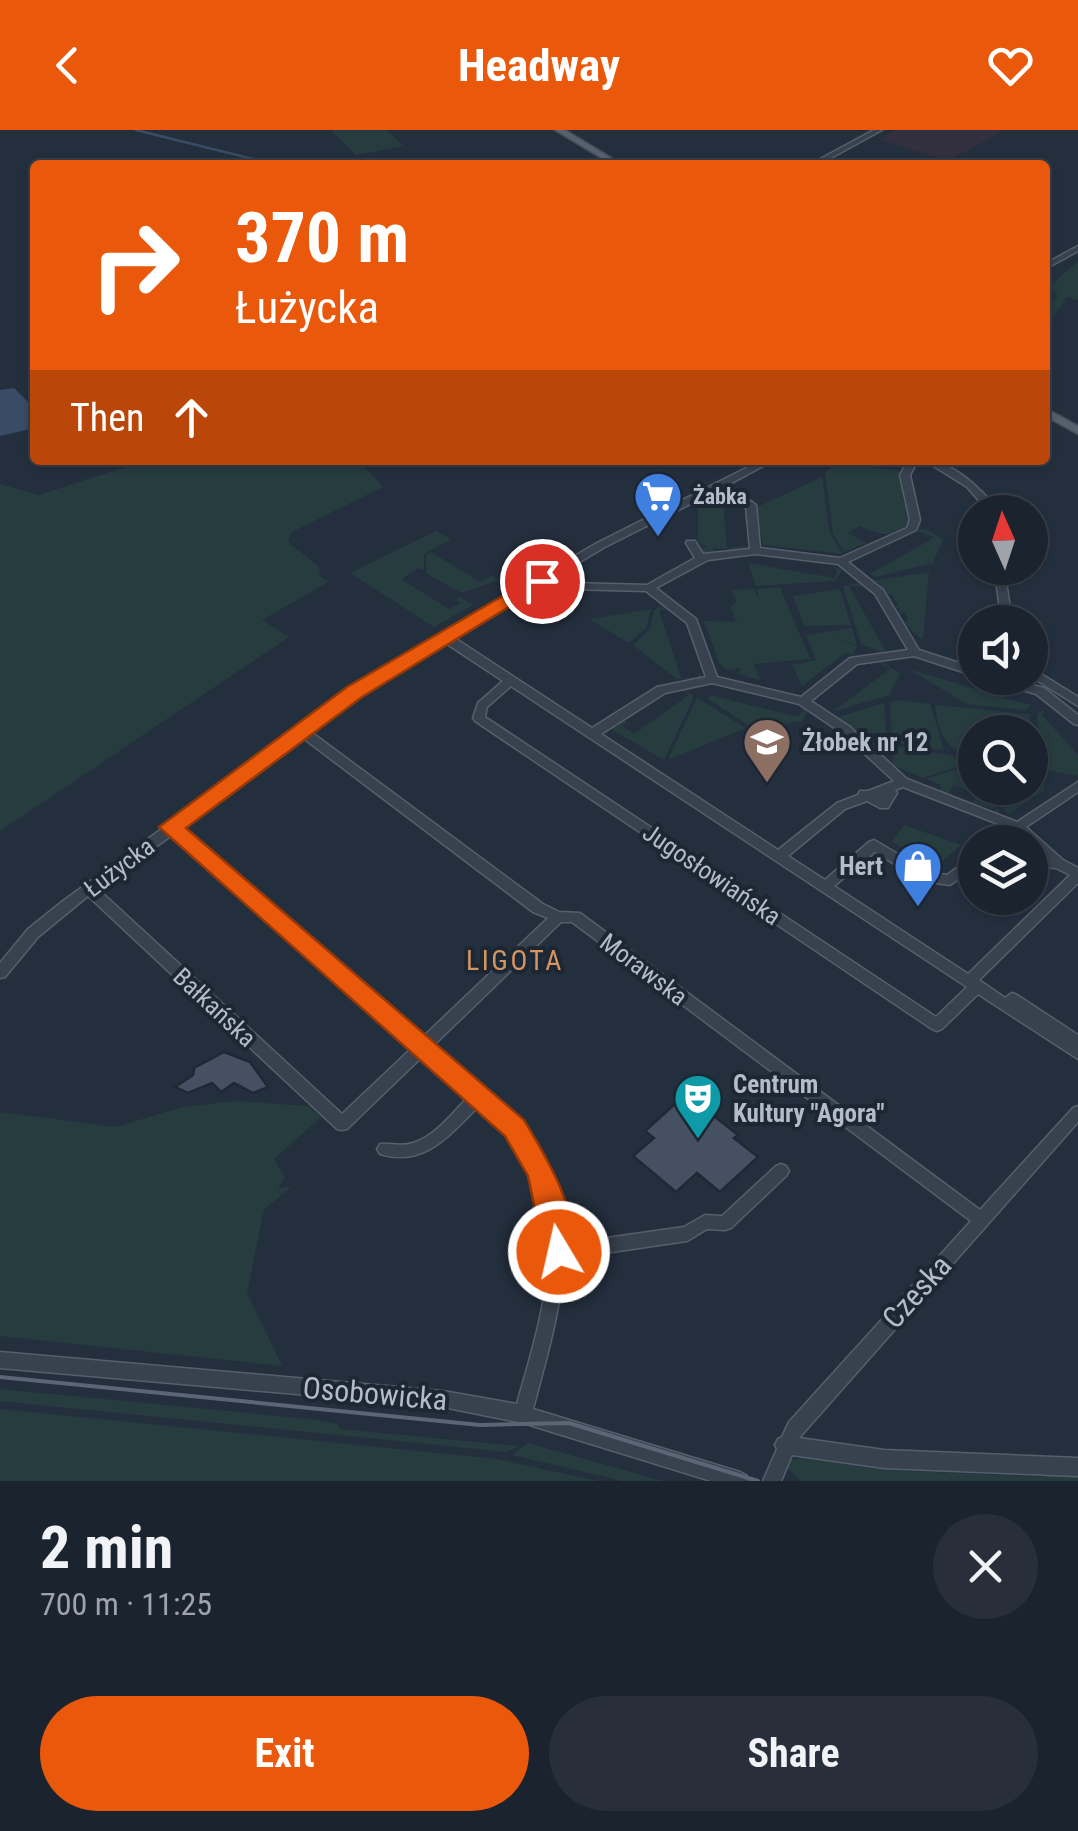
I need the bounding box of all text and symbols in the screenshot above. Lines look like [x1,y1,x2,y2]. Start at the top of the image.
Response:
icon: back [40,38,95,93]
icon: heart [983,38,1038,93]
text: Headway [458,39,620,92]
text: 370 m [235,197,409,279]
icon: right [70,200,200,330]
text: Łużycka [235,281,379,334]
icon: ahead [164,390,219,445]
text: Then [70,396,144,440]
supermarket icon: Żabka [632,470,684,538]
place label: Żabka [693,484,747,509]
north arrow [958,495,1048,585]
map controls [958,495,1048,915]
pin [500,539,585,624]
icon: arrive [515,554,570,609]
button: sound [958,605,1048,695]
button: search [958,715,1048,805]
school or university icon: Żłobek nr 12 [741,716,793,784]
place label: Żłobek nr 12 [802,727,929,757]
street label: Jugosłowiańska [637,818,786,931]
button: layers [958,825,1048,915]
street label: Łużycka [79,832,160,903]
shop icon: Hert [892,840,944,908]
place label: Hert [839,852,883,881]
street label: Morawska [594,927,693,1012]
district label: LIGOTA [466,944,564,977]
street label: Bałkańska [168,962,262,1053]
place label: Centrum Kultury "Agora" [733,1070,884,1128]
theatre icon: Centrum Kultury "Agora" [672,1072,724,1140]
position arrow [507,1200,611,1304]
street label: Czeska [875,1248,958,1335]
street label: Osobowicka [301,1370,449,1417]
text: 2 min [40,1512,173,1583]
button: close [933,1514,1038,1619]
text: 700 m · 11:25 [40,1585,212,1623]
button: Exit [40,1696,529,1811]
button: Share [549,1696,1038,1811]

